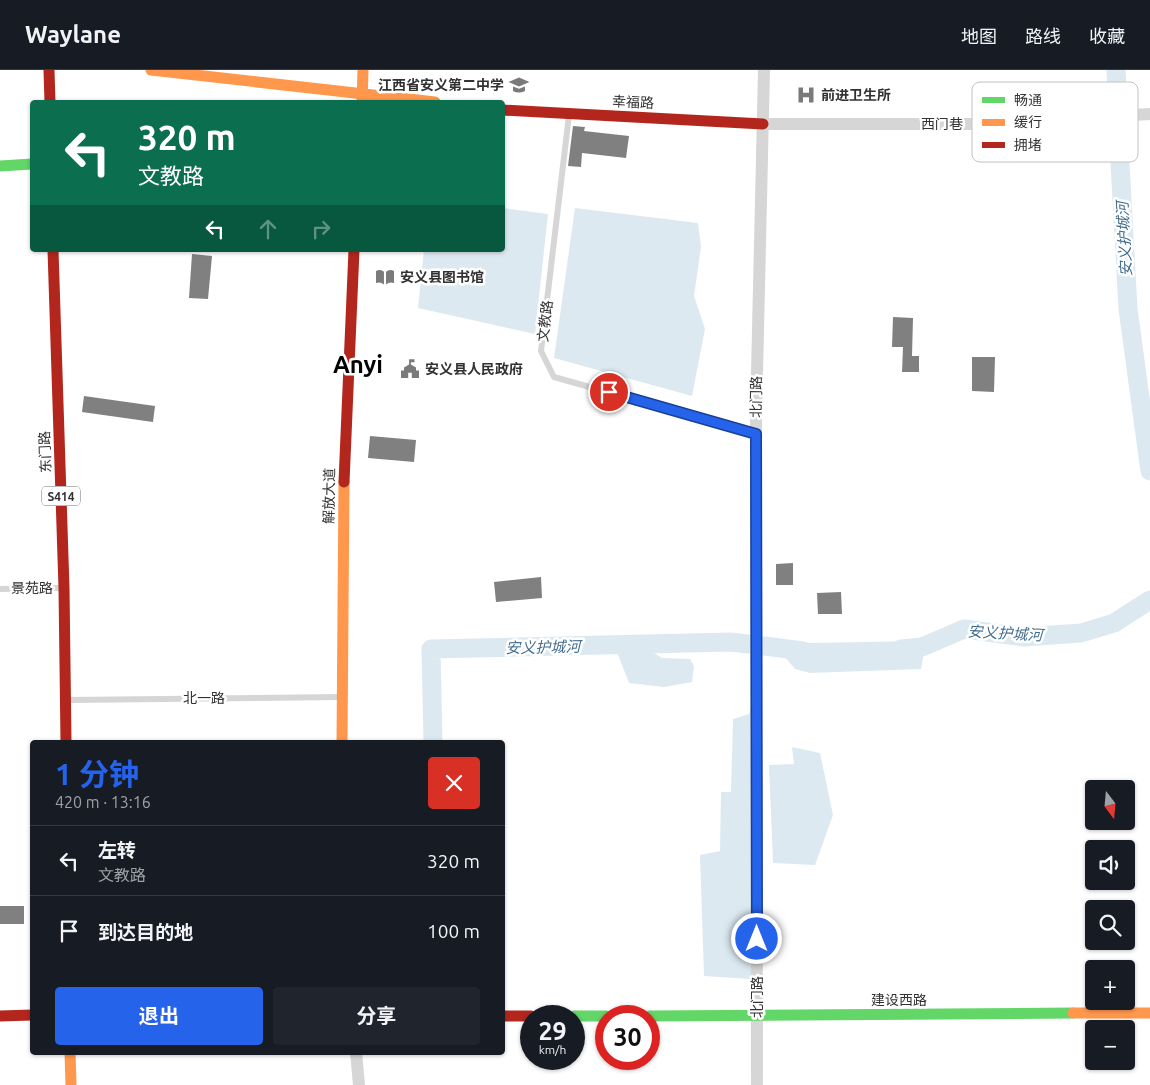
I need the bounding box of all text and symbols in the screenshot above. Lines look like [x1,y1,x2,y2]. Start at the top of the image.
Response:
text: Waylane [25,21,121,48]
text: 地图 [961,26,997,46]
text: 路线 [1025,26,1061,46]
text: 收藏 [1089,26,1125,46]
school or university icon: 江西省安义第二中学 [508,74,530,96]
place label: 江西省安义第二中学 [378,77,504,93]
legend [972,82,1138,162]
hospital icon: 前进卫生所 [795,84,817,106]
place label: 前进卫生所 [821,87,891,103]
text: 畅通 [1014,92,1042,108]
street label: 幸福路 [612,93,654,111]
text: 缓行 [1014,114,1042,130]
street label: 西门巷 [921,116,963,132]
text: 320 m [138,117,236,157]
icon: left [55,120,120,185]
text: 拥堵 [1014,137,1042,153]
text: 文教路 [138,163,204,188]
water label: 安义护城河 [1113,198,1134,277]
icon: left [201,215,229,243]
icon: ahead [254,215,282,243]
icon: right [307,215,335,243]
library icon: 安义县图书馆 [374,266,396,288]
place label: 安义县图书馆 [400,269,484,285]
street label: 文教路 [535,299,555,343]
district label: Anyi [333,351,383,378]
public building icon: 安义县人民政府 [399,358,421,380]
place label: 安义县人民政府 [425,361,523,377]
pin [588,371,630,413]
street label: 北门路 [748,376,764,418]
icon: arrive [595,378,623,406]
street label: 东门路 [36,431,54,473]
street label: 解放大道 [321,468,337,524]
road number: S414 [42,486,80,506]
street label: 景苑路 [11,580,53,596]
water label: 安义护城河 [967,623,1046,644]
water label: 安义护城河 [505,638,584,656]
street label: 北一路 [183,690,225,706]
text: 1 分钟 [55,757,139,791]
button: close [428,757,480,809]
north arrow [1085,780,1135,830]
map controls [1085,780,1135,1070]
text: 420 m · 13:16 [55,793,151,811]
text: 左转 [98,839,136,861]
button: sound [1085,840,1135,890]
icon: left [55,847,83,875]
text: 320 m [427,850,480,872]
text: 文教路 [98,866,146,884]
button: search [1085,900,1135,950]
position arrow [730,912,782,964]
icon: arrive [55,917,83,945]
text: 100 m [427,920,480,942]
text: 到达目的地 [98,921,193,943]
button: + [1085,960,1135,1010]
street label: 北门路 [749,976,765,1018]
button: 退出 [55,987,263,1045]
button: 分享 [273,987,480,1045]
street label: 建设西路 [871,992,927,1008]
speed limit sign: 30 [595,1005,660,1070]
text: 29 [538,1017,567,1045]
button: − [1085,1020,1135,1070]
text: km/h [539,1043,566,1056]

